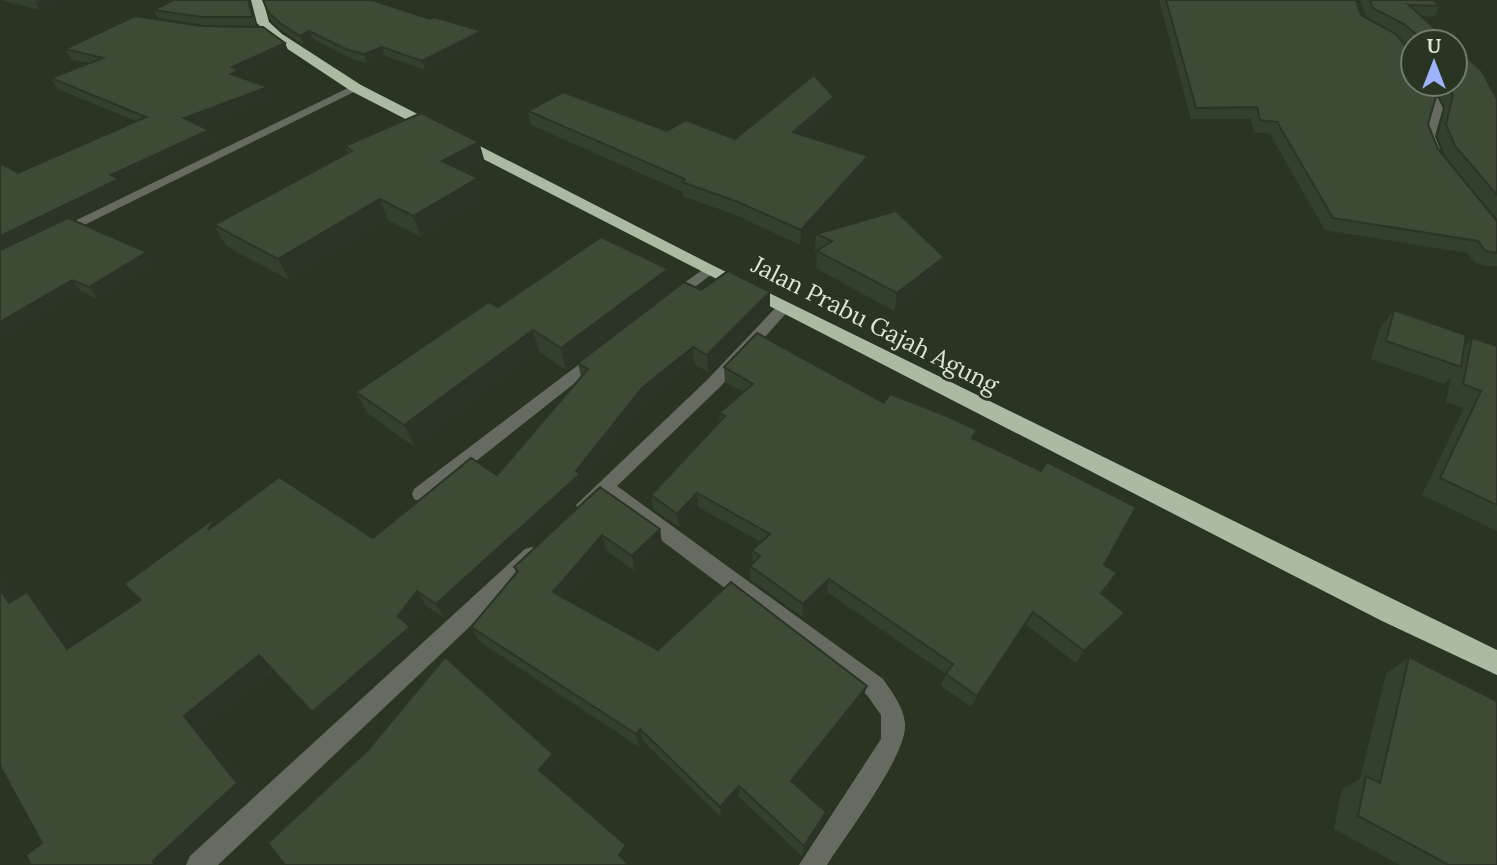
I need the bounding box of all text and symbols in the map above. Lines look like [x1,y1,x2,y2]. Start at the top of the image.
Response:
north arrow [1399,28,1469,98]
text: U [1427,34,1441,58]
street label: Jalan Prabu Gajah Agung [746,248,1005,401]

